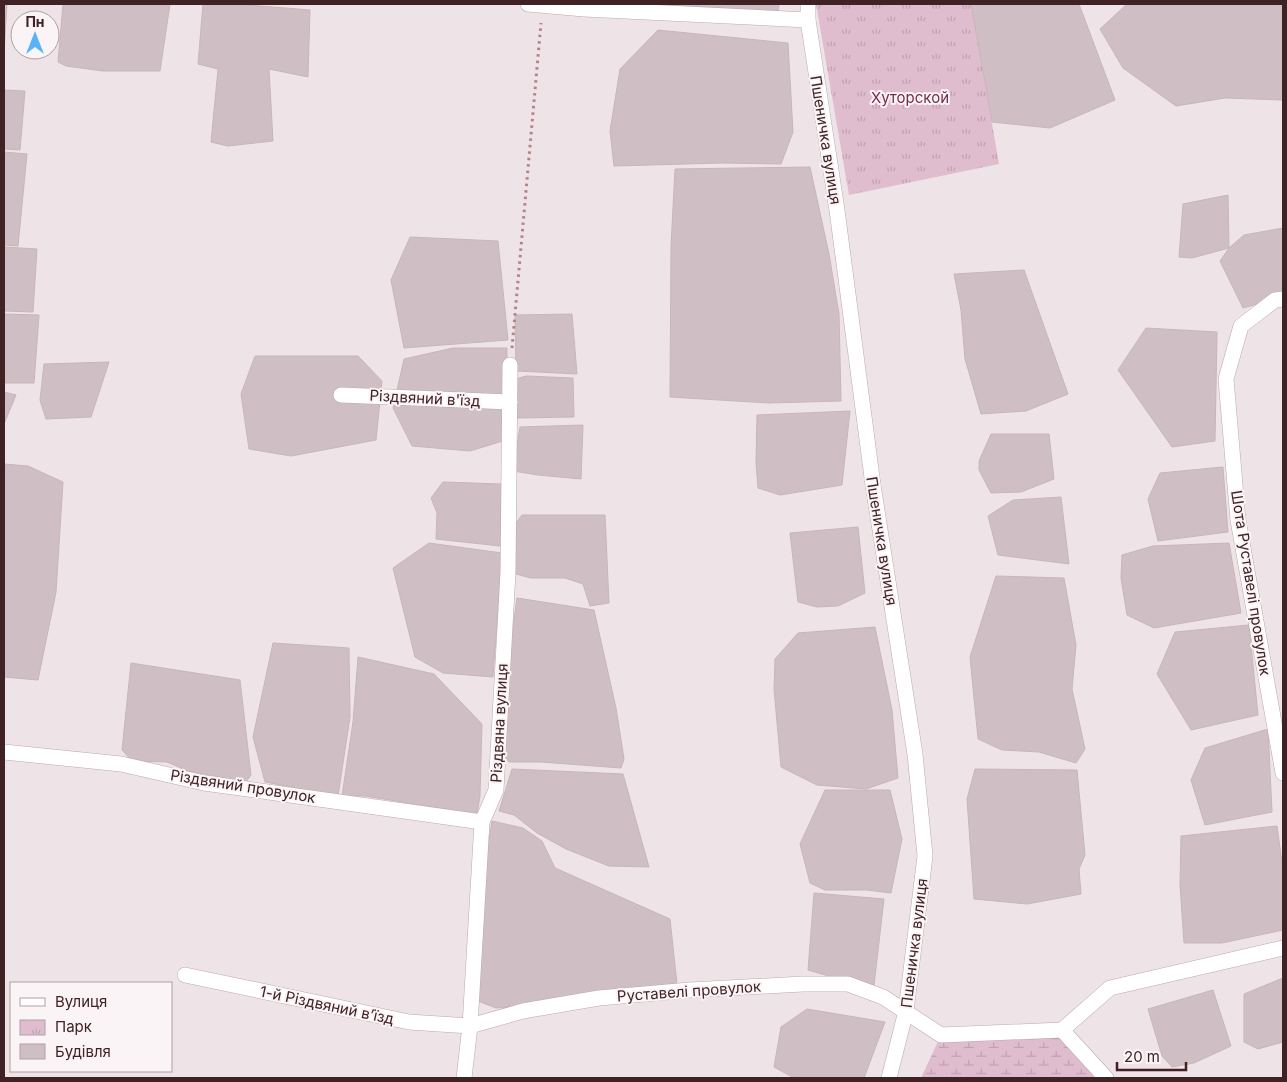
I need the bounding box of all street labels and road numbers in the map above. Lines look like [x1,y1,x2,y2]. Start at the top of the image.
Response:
street label: Пшеничка вулиця [806,74,846,206]
street label: Різдвяний в'їзд [369,386,481,410]
street label: Пшеничка вулиця [862,475,902,607]
street label: Шота Руставелі провулок [1227,489,1275,677]
street label: Різдвяна вулиця [486,663,512,783]
street label: Різдвяний провулок [169,765,317,807]
street label: Пшеничка вулиця [897,877,931,1009]
street label: Руставелі провулок [616,976,762,1006]
street label: 1-й Різдвяний в’їзд [258,982,396,1028]

